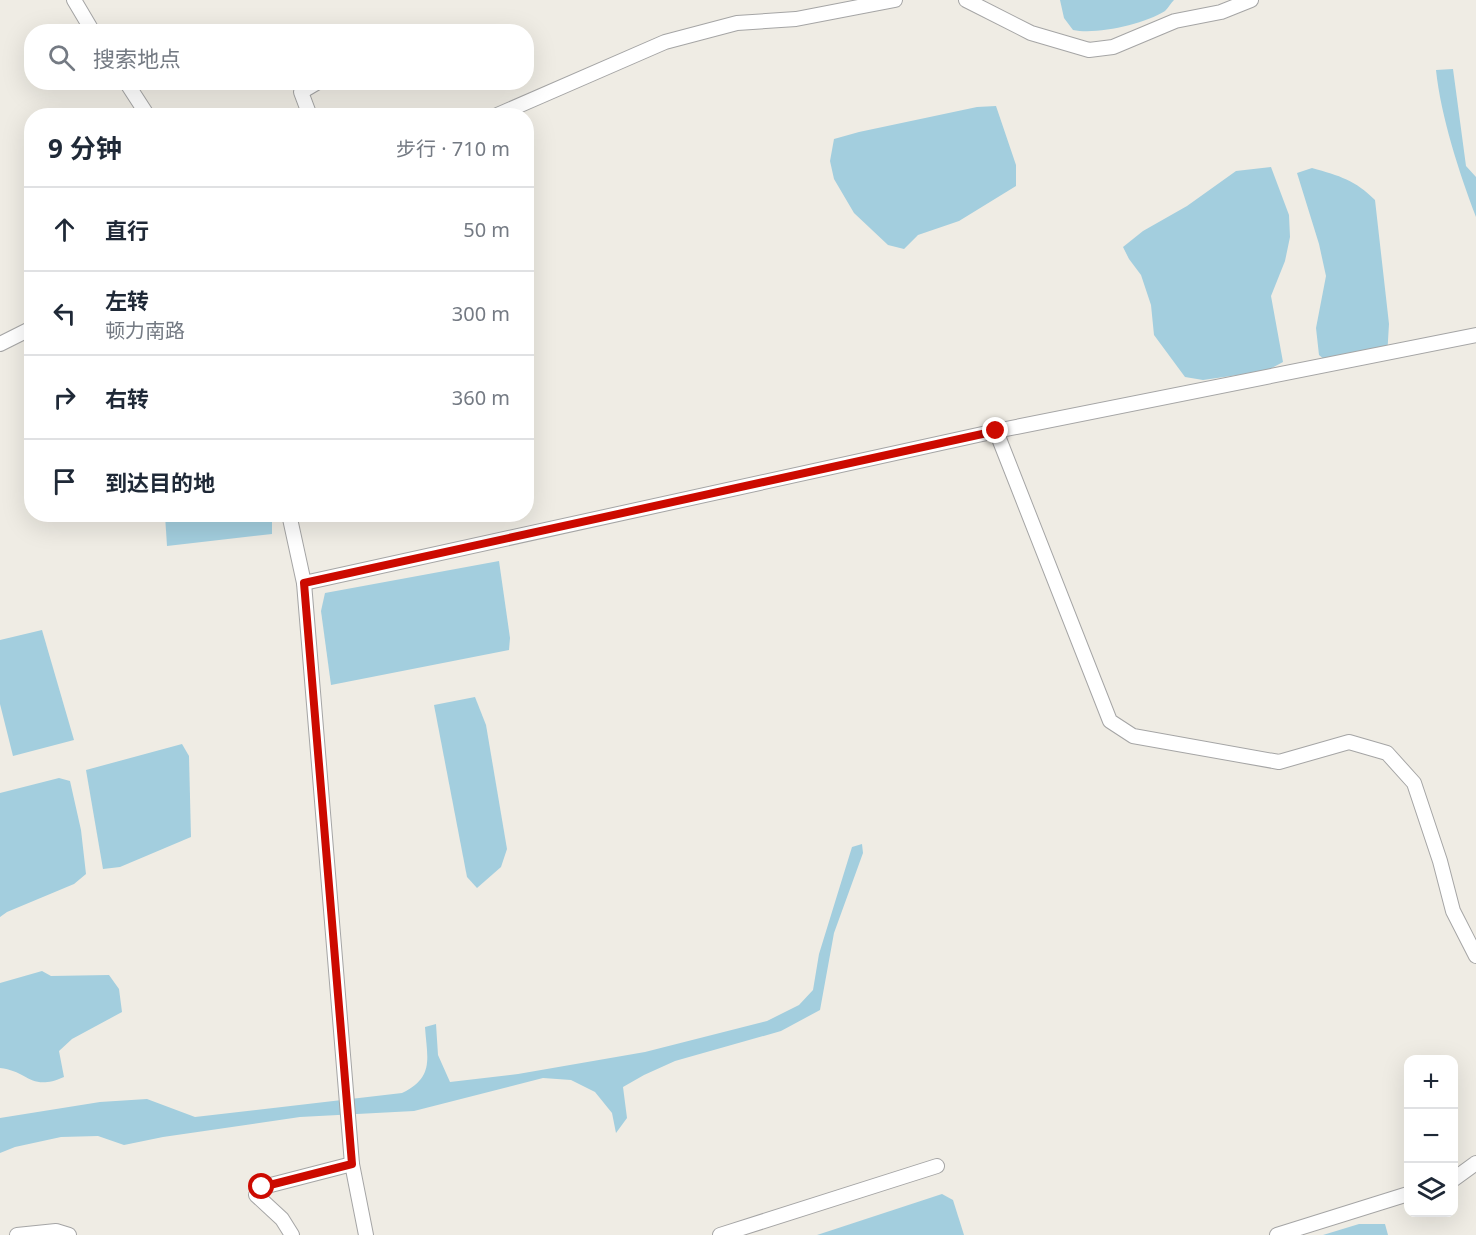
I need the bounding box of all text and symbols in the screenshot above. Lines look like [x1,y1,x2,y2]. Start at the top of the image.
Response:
search box [24,24,534,90]
icon: search [45,41,78,74]
text: 搜索地点 [93,43,181,73]
text: 9 分钟 [48,130,122,166]
text: 步行 · 710 m [396,135,510,162]
icon: ahead [48,213,81,246]
text: 直行 [105,215,149,245]
text: 50 m [463,216,510,243]
text: 左转 [105,285,149,315]
icon: left [48,297,81,330]
text: 300 m [452,300,510,327]
text: 顿力南路 [105,317,185,344]
icon: right [48,381,81,414]
text: 右转 [105,383,149,413]
text: 360 m [452,384,510,411]
route end [982,417,1008,443]
icon: arrive [48,465,81,498]
text: 到达目的地 [105,467,215,497]
map controls [1404,1055,1458,1217]
button: + [1404,1055,1458,1109]
button: − [1404,1109,1458,1163]
button: layers [1404,1163,1458,1217]
route start [248,1173,274,1199]

